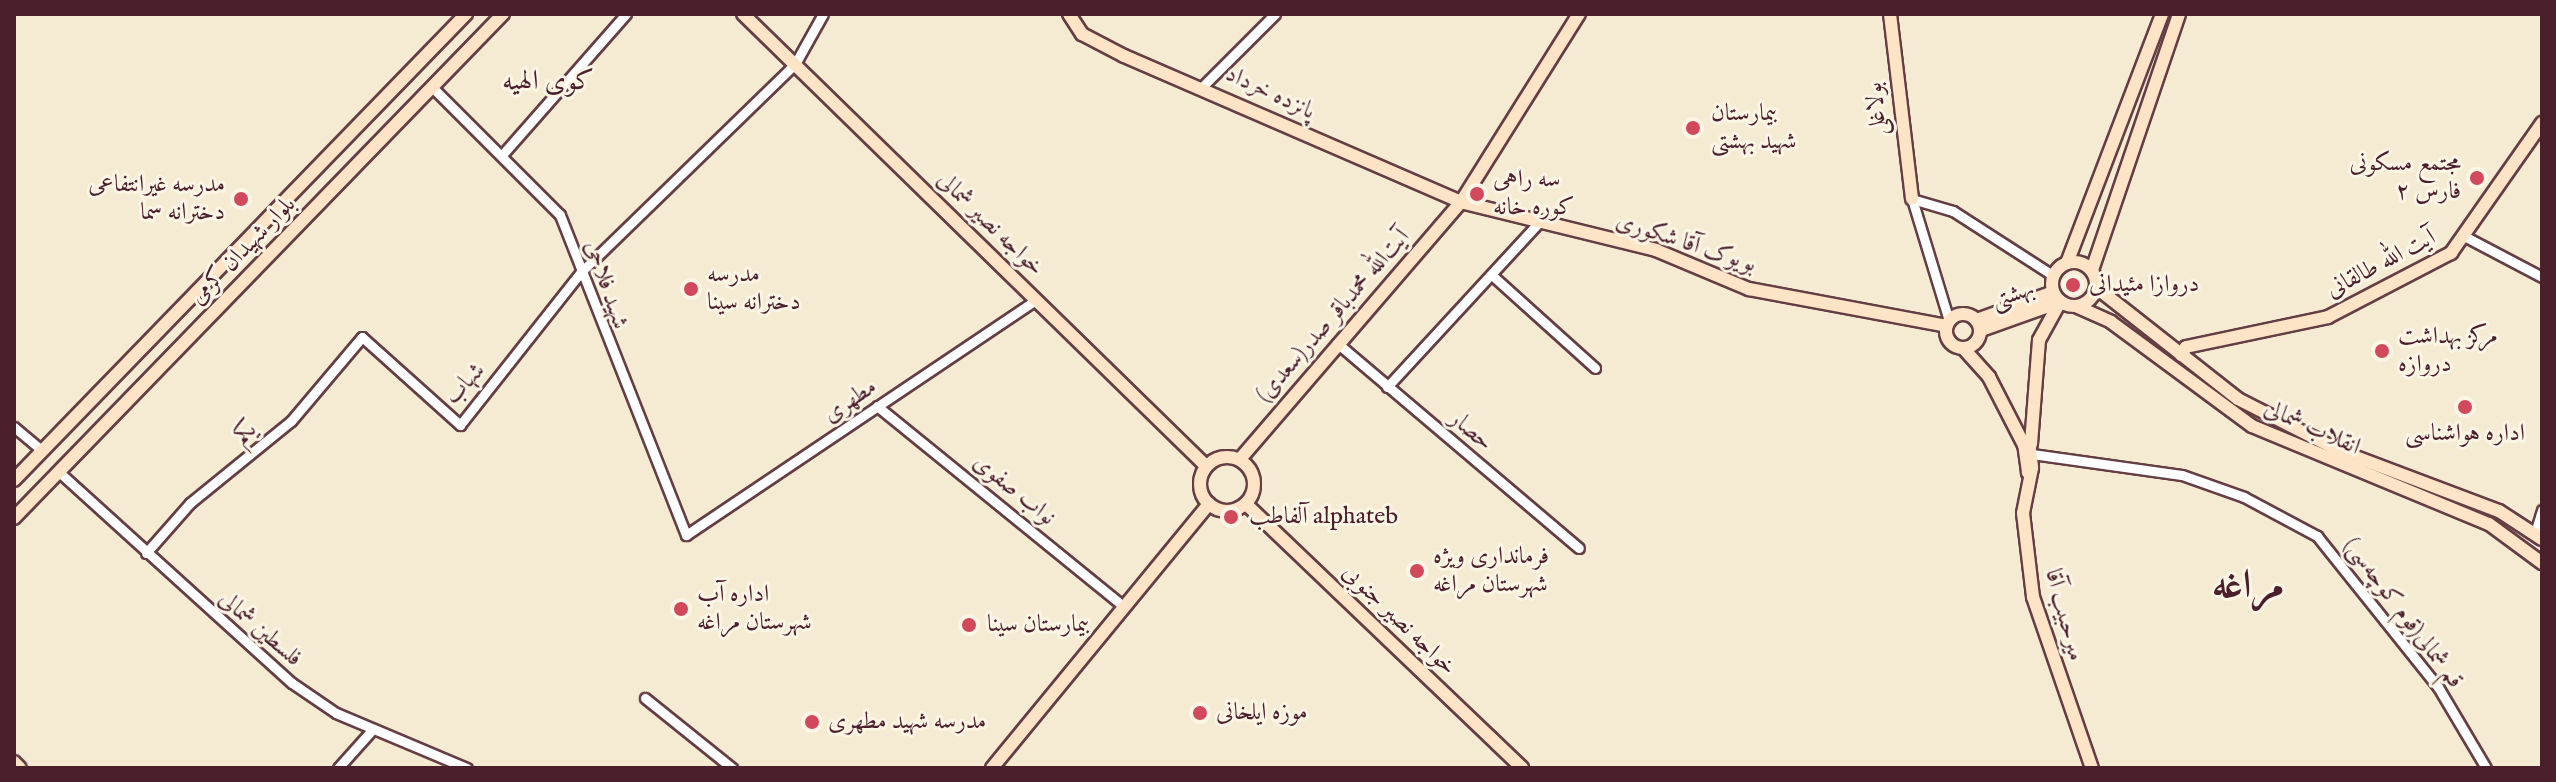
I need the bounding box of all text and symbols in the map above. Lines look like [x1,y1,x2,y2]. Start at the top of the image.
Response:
street label: پانزده خرداد [1220,60,1320,126]
district label: کوی الهیه [502,65,594,99]
street label: بولاغلی [1860,81,1894,137]
place label: بیمارستان شهید بهشتی [1711,100,1797,156]
marker: بیمارستان شهید بهشتی [1682,117,1704,139]
place label: مجتمع مسکونی فارس ۲ [2349,150,2461,206]
street label: خواجه نصیر شمالی [930,166,1050,282]
place label: سه راهی کوره خانه [1493,166,1574,222]
marker: مجتمع مسکونی فارس ۲ [2468,169,2486,187]
place label: مدرسه غیرانتفاعی دخترانه سما [88,171,225,227]
marker: سه راهی کوره خانه [1468,185,1486,203]
marker: مدرسه غیرانتفاعی دخترانه سما [232,190,250,208]
street label: بلوار شهیدان کرمی [184,191,302,311]
street label: بویوک آقا شکوری [1612,207,1760,279]
street label: آیت‌الله محمدباقر صدر(سعدی) [1250,223,1416,409]
street label: آیت الله طالقانی [2321,223,2441,305]
street label: شهید فلاحی [577,237,635,333]
place label: مدرسه دخترانه سینا [707,261,800,317]
place label: دروازا مئیدانی [2089,271,2199,299]
street label: بهشتی [1987,274,2039,316]
marker: دروازا مئیدانی [2064,276,2082,294]
marker: مدرسه دخترانه سینا [682,280,700,298]
place label: مرکز بهداشت دروازه [2398,323,2498,379]
marker: مرکز بهداشت دروازه [2373,342,2391,360]
street label: شهاب [439,357,491,411]
street label: مطهری [818,373,882,429]
street label: انقلاب شمالی [2259,394,2365,462]
marker: اداره هواشناسی [2456,398,2474,416]
street label: حصار [1443,405,1499,457]
street label: یکم [228,415,262,451]
place label: اداره هواشناسی [2405,420,2525,448]
street label: نواب صفوی [967,448,1061,532]
place label: آلفاطب alphateb [1249,503,1398,531]
marker: آلفاطب alphateb [1220,506,1242,528]
street label: قم شمالی(قوم کوچه‌سی) [2337,532,2469,694]
place label: فرمانداری ویژه شهرستان مراغه [1433,543,1549,599]
street label: خواجه نصیر جنوبی [1336,558,1462,682]
marker: فرمانداری ویژه شهرستان مراغه [1408,562,1426,580]
district label: مراغه [2212,563,2284,611]
street label: میرحبیب آقا [2038,566,2090,664]
place label: اداره آب شهرستان مراغه [697,581,812,637]
street label: فلسطین شمالی [212,585,308,673]
marker: اداره آب شهرستان مراغه [672,600,690,618]
place label: بیمارستان سینا [987,611,1089,639]
marker: بیمارستان سینا [958,614,980,636]
place label: موزه ایلخانی [1216,699,1308,727]
marker: موزه ایلخانی [1191,704,1209,722]
place label: مدرسه شهید مطهری [828,708,986,736]
marker: مدرسه شهید مطهری [803,713,821,731]

